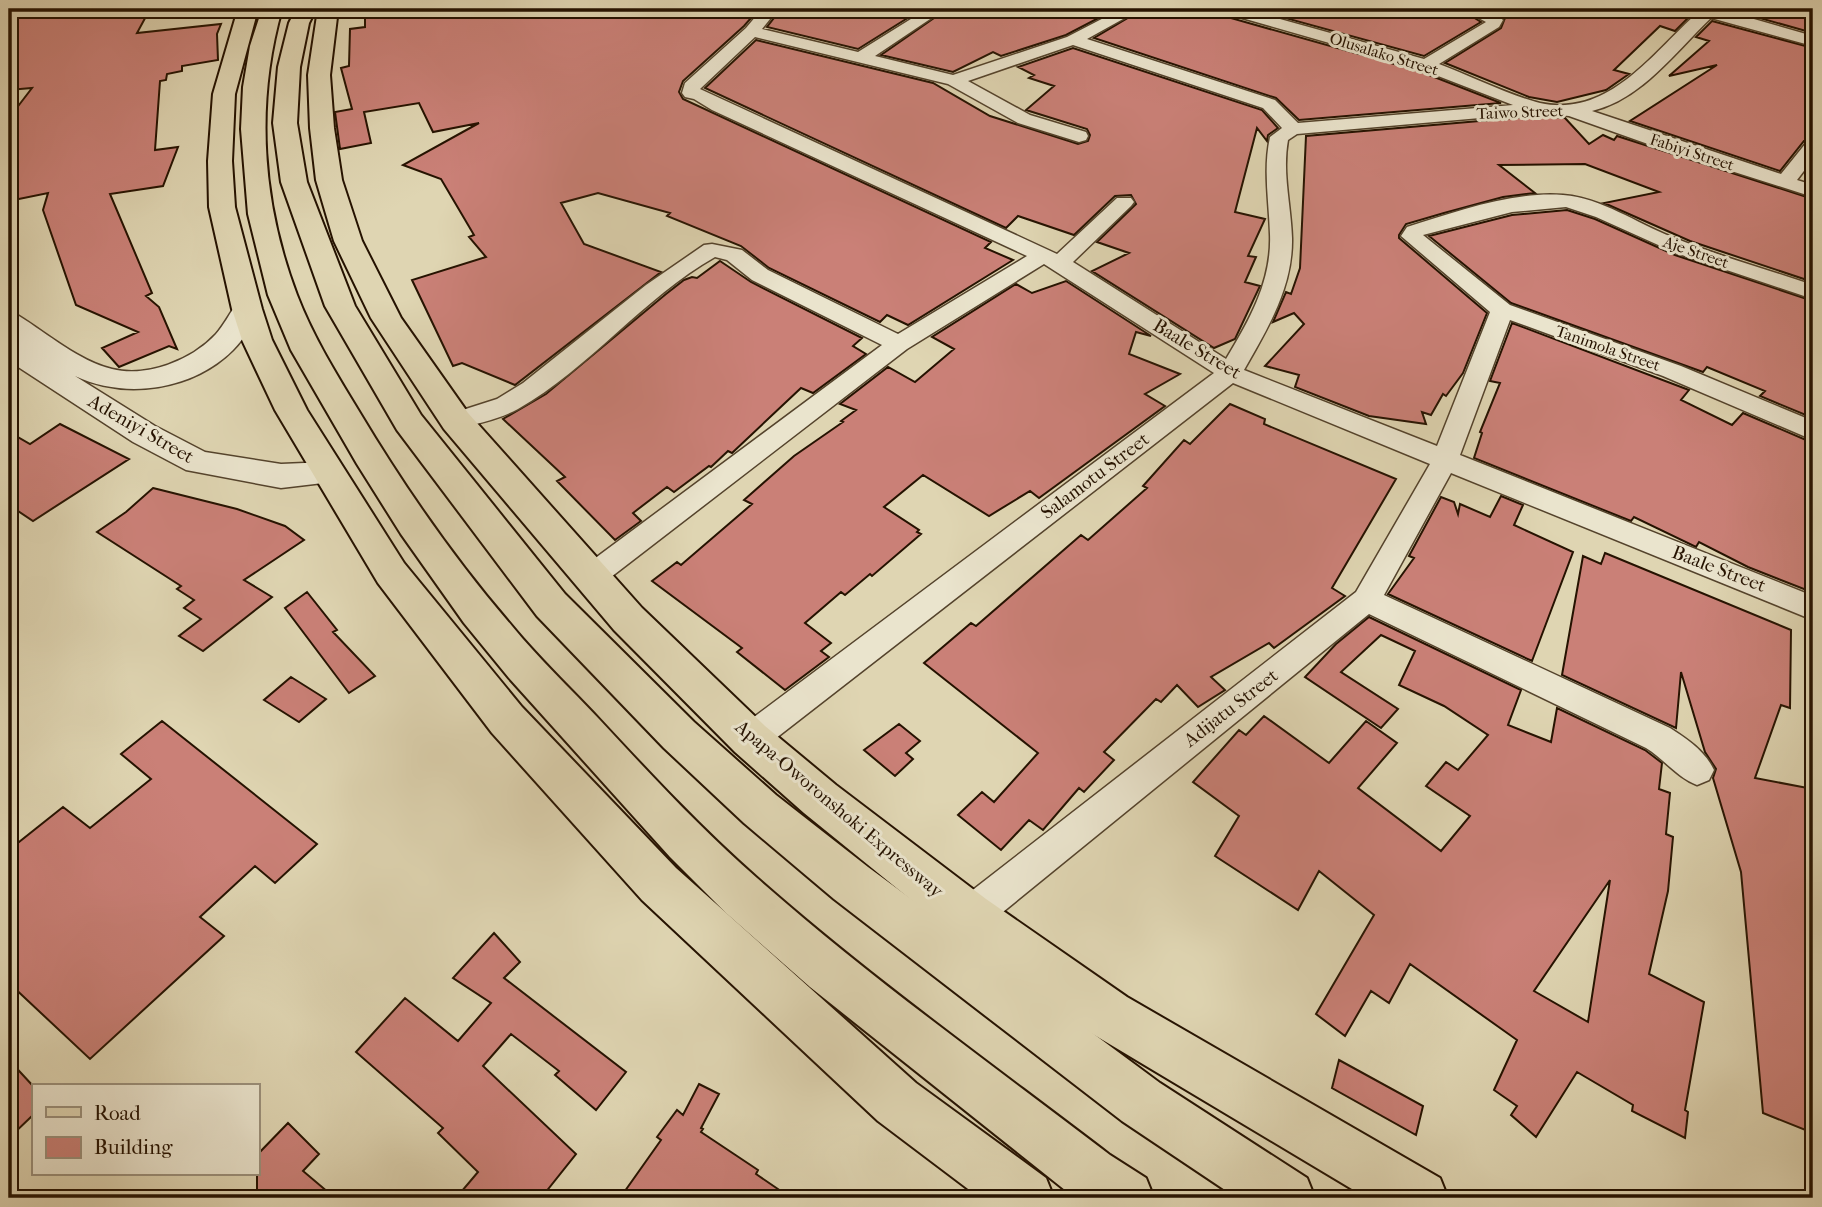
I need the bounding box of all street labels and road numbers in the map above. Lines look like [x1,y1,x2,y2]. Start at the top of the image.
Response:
street label: Olusalako Street [1327,28,1441,80]
street label: Taiwo Street [1476,101,1564,123]
street label: Fabiyi Street [1647,129,1737,175]
street label: Aje Street [1660,232,1732,272]
street label: Baale Street [1149,314,1245,384]
street label: Tanimola Street [1553,321,1663,375]
street label: Adeniyi Street [83,389,198,468]
street label: Salamotu Street [1037,428,1154,524]
street label: Baale Street [1669,541,1769,597]
street label: Adijatu Street [1179,664,1283,752]
street label: Apapa-Oworonshoki Expressway [730,715,948,903]

